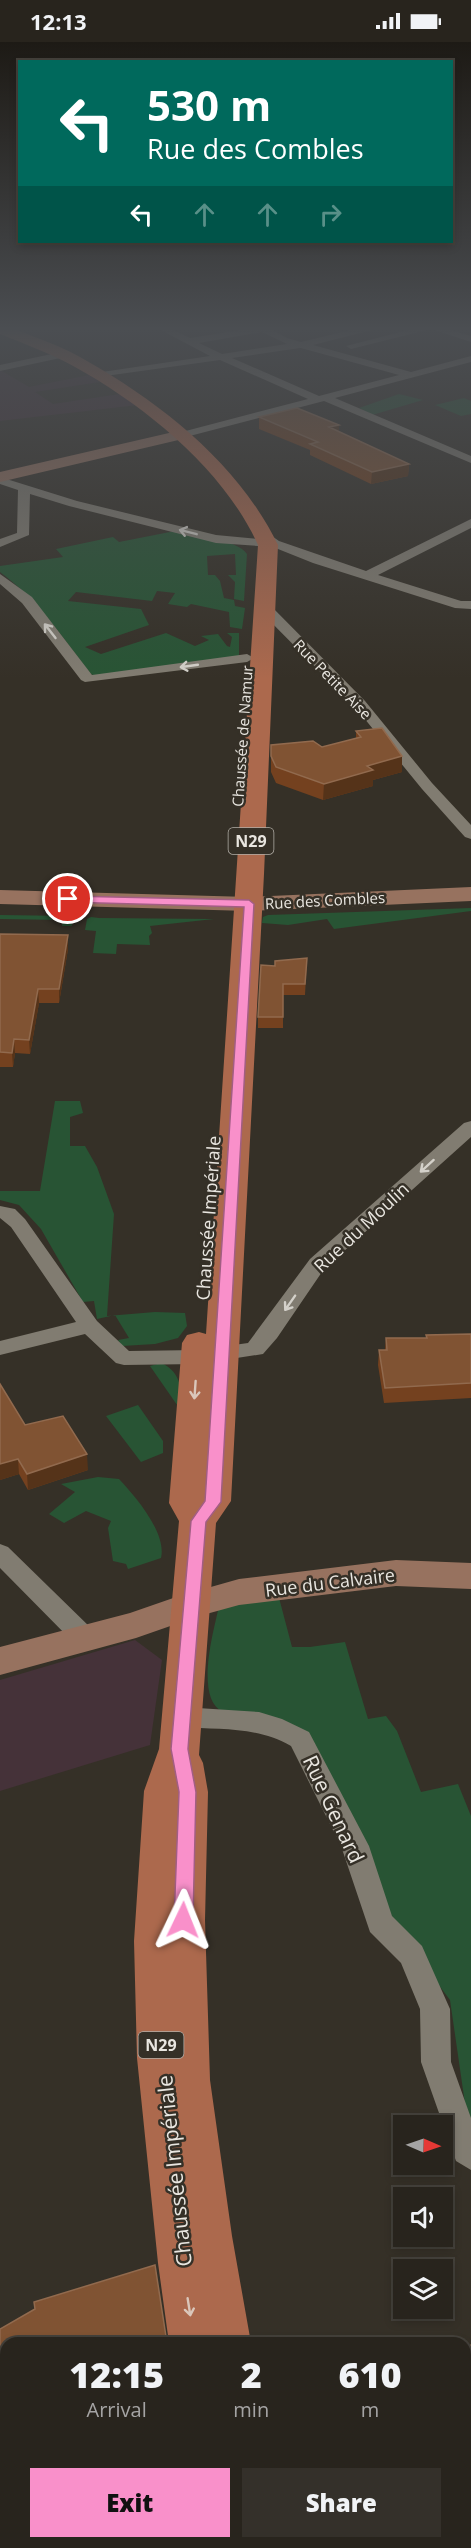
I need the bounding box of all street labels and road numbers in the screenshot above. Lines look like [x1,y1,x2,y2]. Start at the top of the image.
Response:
street label: Rue Petite Aise [290,635,376,723]
street label: Chaussée de Namur [227,665,257,807]
road number: N29 [228,828,274,854]
street label: Rue des Combles [264,887,386,913]
street label: Chaussée Impériale [190,1135,226,1301]
street label: Rue du Moulin [308,1177,414,1277]
street label: Rue du Calvaire [264,1562,396,1602]
street label: Rue Genard [297,1750,371,1868]
road number: N29 [138,2032,184,2058]
street label: Chaussée Impériale [150,2074,198,2268]

